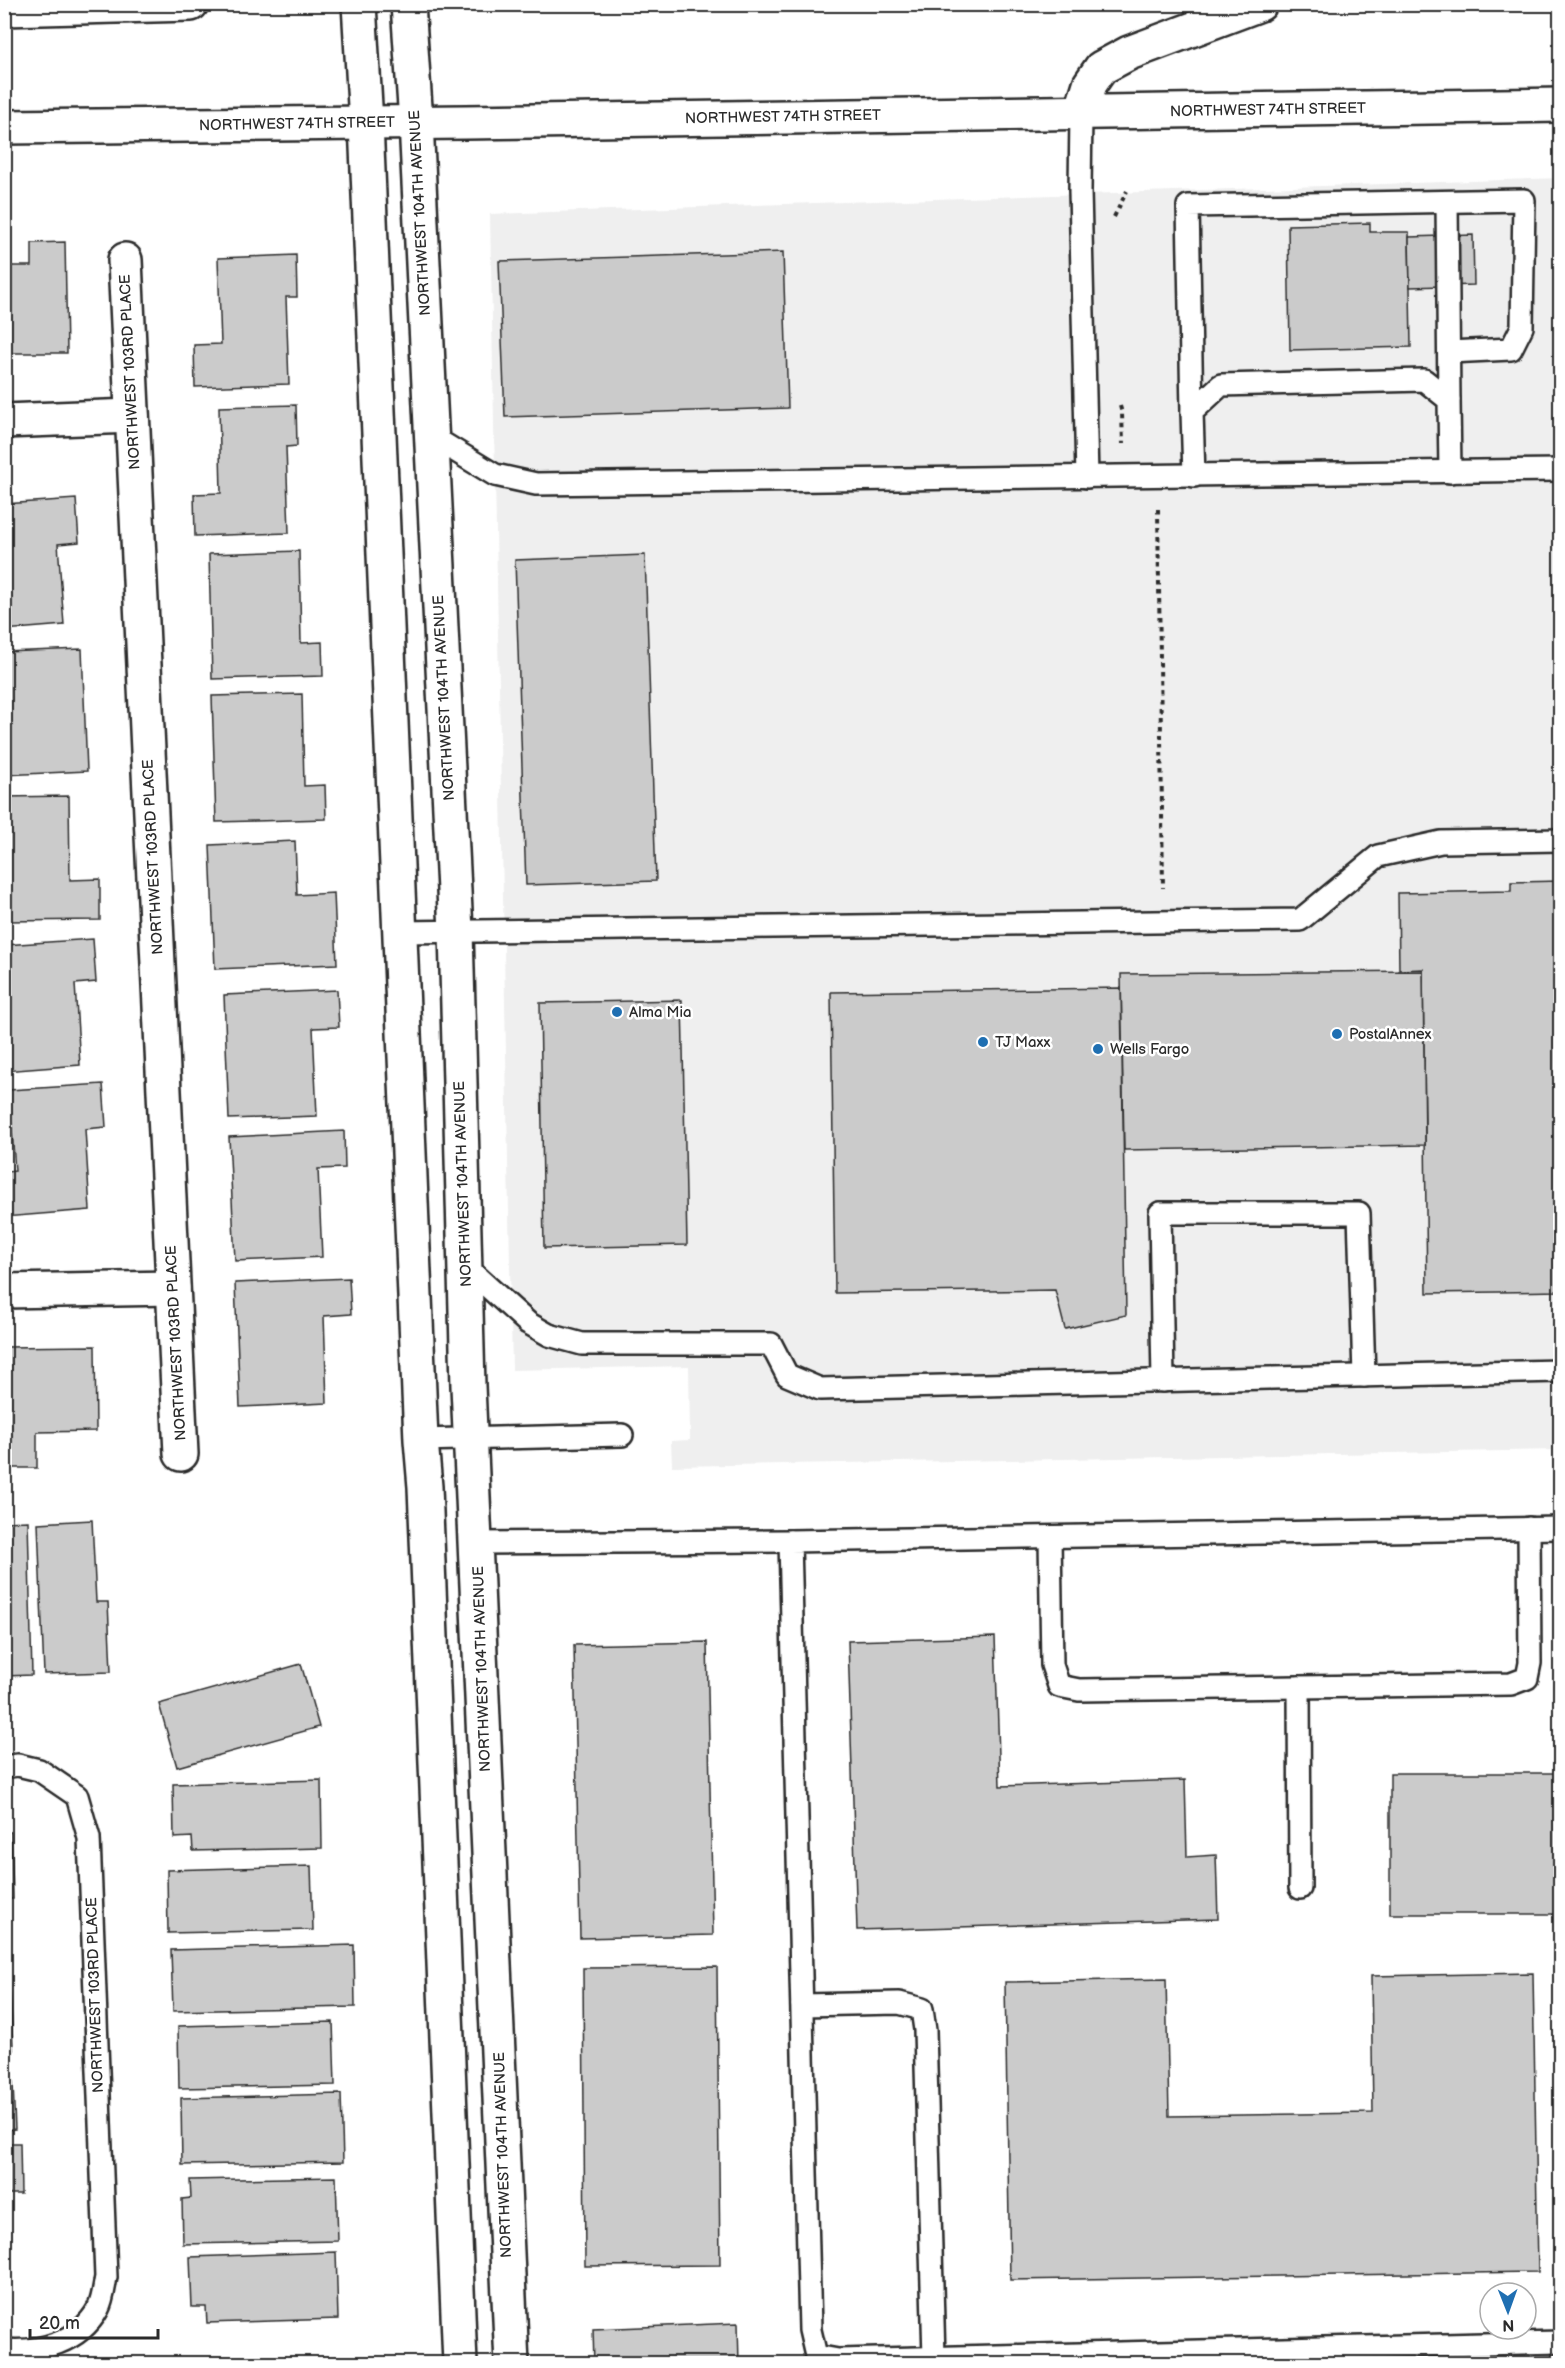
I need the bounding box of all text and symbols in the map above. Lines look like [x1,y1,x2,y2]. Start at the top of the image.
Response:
street label: NORTHWEST 74TH STREET [1170,99,1366,121]
street label: NORTHWEST 74TH STREET [685,106,881,128]
street label: NORTHWEST 104TH AVENUE [405,110,435,316]
street label: NORTHWEST 74TH STREET [199,113,395,135]
street label: NORTHWEST 103RD PLACE [115,274,145,470]
street label: NORTHWEST 104TH AVENUE [429,595,459,801]
street label: NORTHWEST 103RD PLACE [138,759,168,955]
place label: Alma Mia [629,1003,691,1022]
marker: Alma Mia [610,1005,624,1019]
place label: PostalAnnex [1349,1025,1432,1044]
marker: PostalAnnex [1330,1027,1344,1041]
place label: TJ Maxx [995,1033,1051,1052]
marker: TJ Maxx [976,1035,990,1049]
place label: Wells Fargo [1110,1040,1189,1059]
marker: Wells Fargo [1091,1042,1105,1056]
street label: NORTHWEST 104TH AVENUE [450,1081,476,1287]
street label: NORTHWEST 103RD PLACE [161,1245,191,1441]
street label: NORTHWEST 104TH AVENUE [469,1566,495,1772]
street label: NORTHWEST 103RD PLACE [82,1897,108,2093]
street label: NORTHWEST 104TH AVENUE [490,2052,516,2258]
north arrow [1478,2281,1538,2341]
scale bar [30,2302,158,2340]
text: 20 m [39,2313,80,2334]
text: N [1502,2315,1514,2334]

